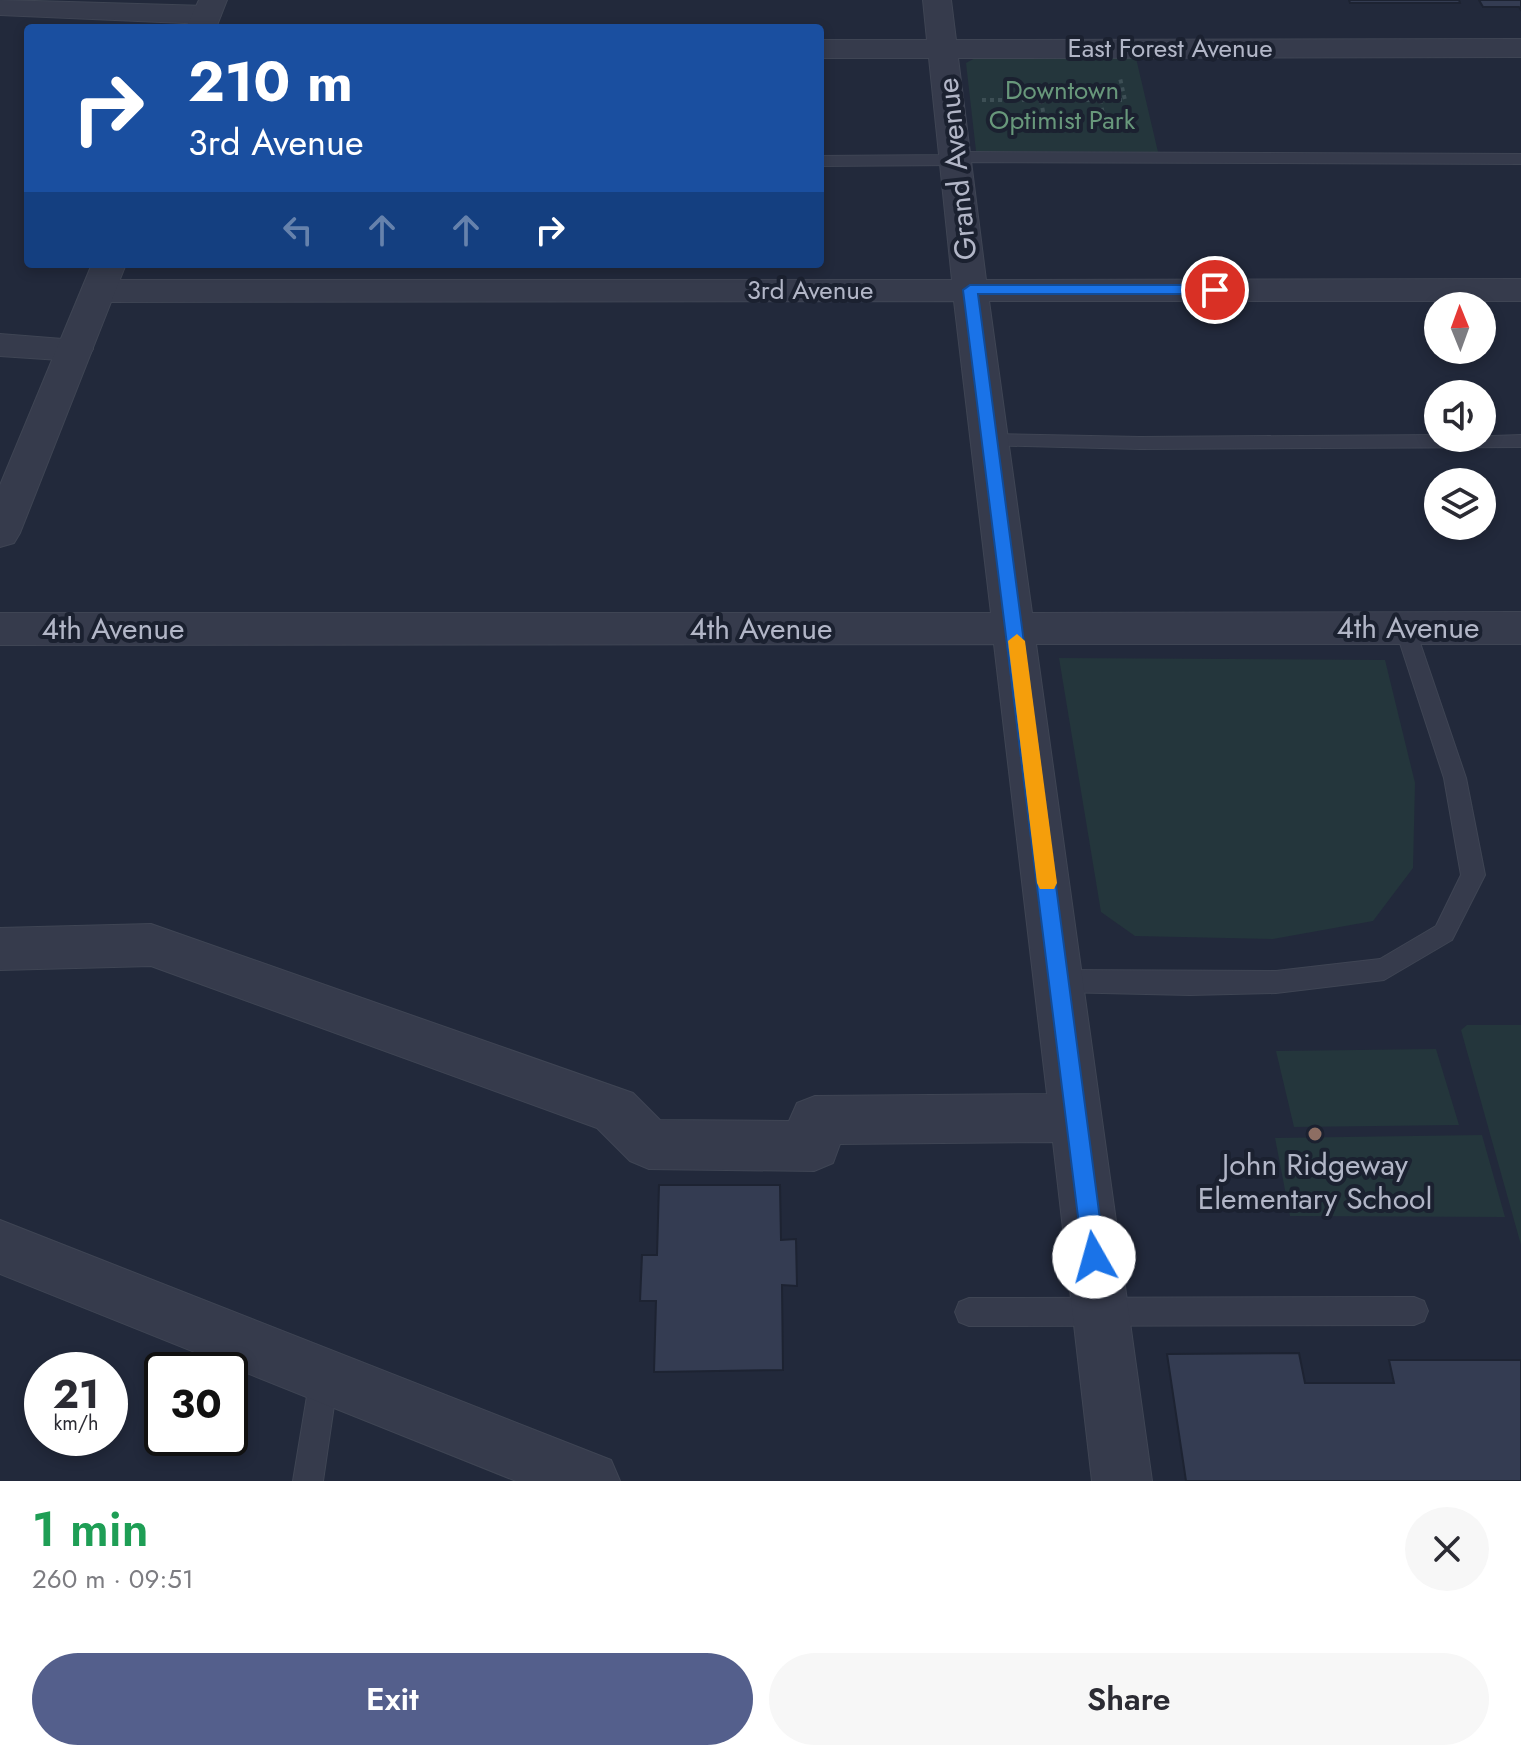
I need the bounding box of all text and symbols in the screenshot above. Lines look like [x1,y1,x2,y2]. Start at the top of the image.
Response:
street label: East Forest Avenue [1067,29,1273,67]
text: 210 m [188,41,353,122]
icon: right [56,56,160,160]
park label: Downtown Optimist Park [989,71,1136,139]
street label: Grand Avenue [926,76,987,262]
text: 3rd Avenue [188,116,363,168]
icon: left [276,208,320,252]
icon: ahead [360,208,404,252]
icon: ahead [444,208,488,252]
icon: right [528,208,572,252]
pin [1181,256,1249,324]
icon: arrive [1193,268,1237,312]
street label: 3rd Avenue [747,271,873,309]
north arrow [1424,292,1496,364]
map controls [1424,292,1496,540]
button: sound [1424,380,1496,452]
button: layers [1424,468,1496,540]
street label: 4th Avenue [1337,606,1479,649]
street label: 4th Avenue [42,607,184,650]
street label: 4th Avenue [690,607,832,650]
marker: John Ridgeway Elementary School [1306,1125,1324,1143]
place label: John Ridgeway Elementary School [1198,1143,1432,1220]
position arrow [1052,1215,1136,1299]
speed limit sign: 30 [144,1352,248,1456]
text: 21 [53,1365,99,1423]
text: km/h [53,1409,99,1438]
text: 1 min [32,1495,149,1564]
button: close [1405,1507,1489,1591]
text: 260 m · 09:51 [32,1560,194,1598]
button: Exit [32,1653,753,1745]
button: Share [769,1653,1489,1745]

